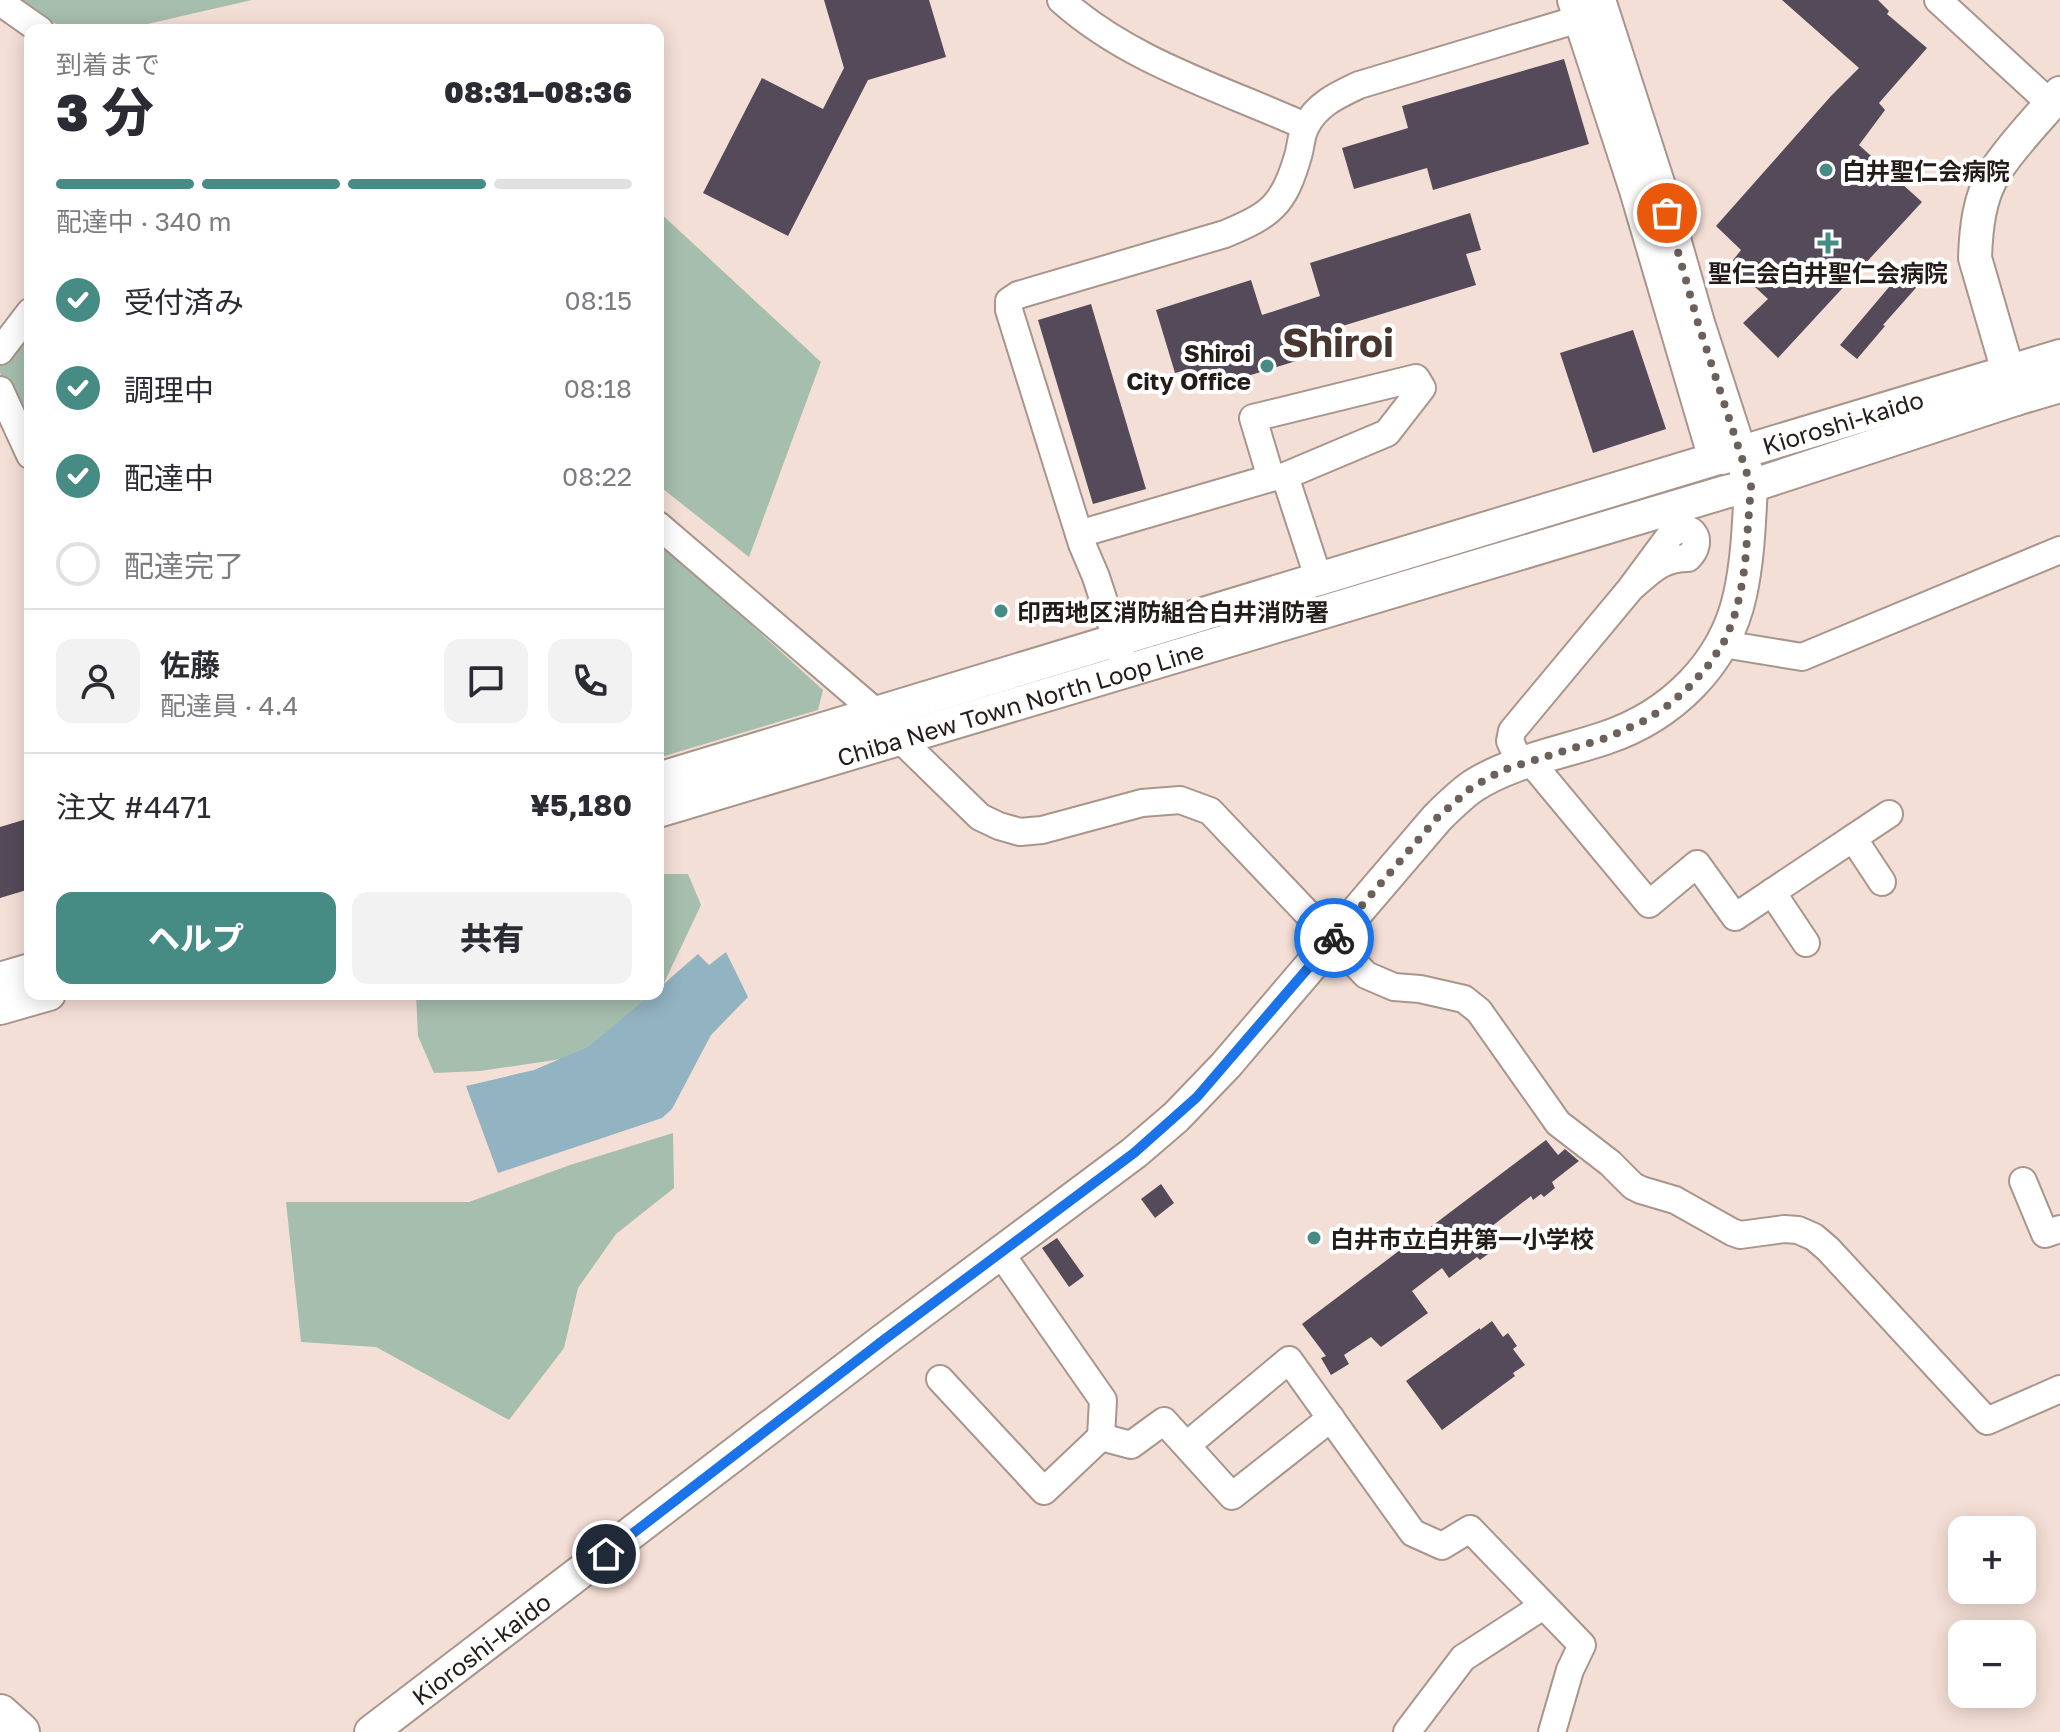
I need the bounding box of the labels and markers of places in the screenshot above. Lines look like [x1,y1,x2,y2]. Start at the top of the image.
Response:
place label: 白井聖仁会病院 [1842,156,2010,185]
marker: 白井聖仁会病院 [1817,161,1835,179]
pin [1633,179,1701,247]
marker: 聖仁会白井聖仁会病院 [1817,232,1839,254]
place label: 聖仁会白井聖仁会病院 [1708,258,1948,287]
place label: Shiroi City Office [1126,338,1251,395]
marker: Shiroi City Office [1258,357,1276,375]
place label: 印西地区消防組合白井消防署 [1017,597,1329,626]
marker: 印西地区消防組合白井消防署 [992,602,1010,620]
place label: 白井市立白井第一小学校 [1330,1224,1594,1253]
marker: 白井市立白井第一小学校 [1305,1229,1323,1247]
pin [572,1520,640,1588]

